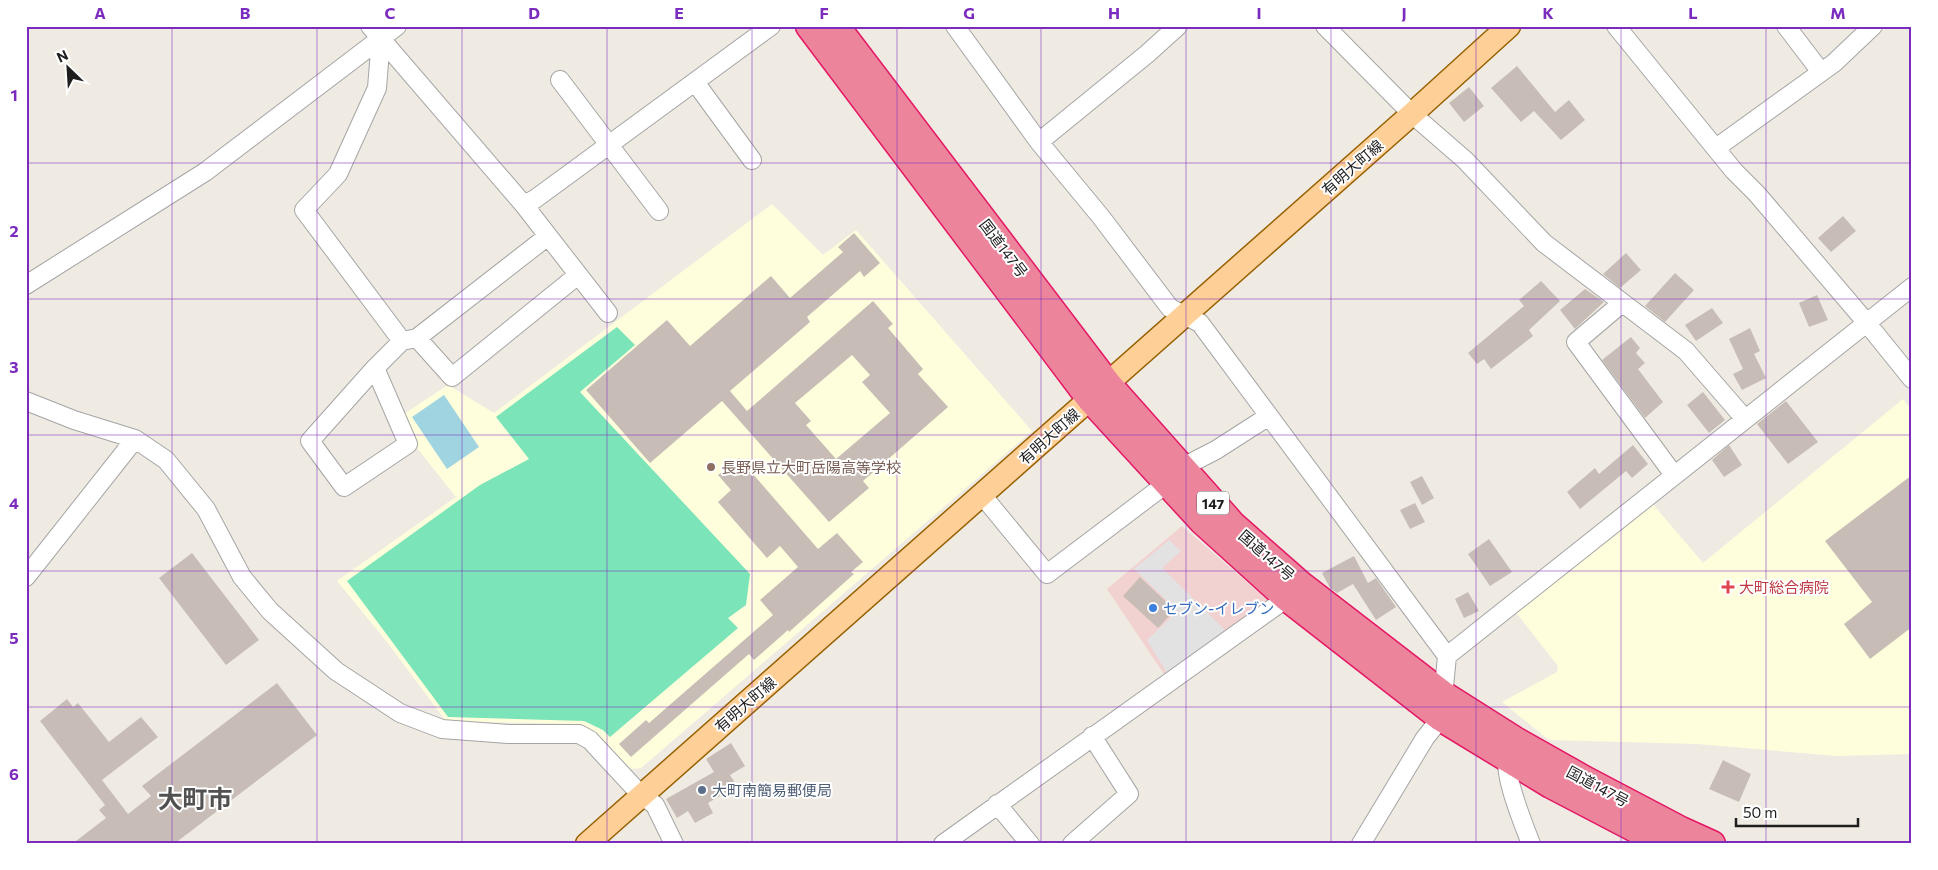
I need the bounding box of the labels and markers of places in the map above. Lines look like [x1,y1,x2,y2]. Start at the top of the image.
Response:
place label: 長野県立大町岳陽高等学校 [721,458,901,476]
marker: 長野県立大町岳陽高等学校 [705,461,717,473]
place label: 大町総合病院 [1739,578,1829,596]
marker: 大町総合病院 [1721,580,1735,594]
place label: セブン-イレブン [1163,599,1274,617]
marker: セブン-イレブン [1147,602,1159,614]
place label: 大町南簡易郵便局 [712,781,832,799]
marker: 大町南簡易郵便局 [696,784,708,796]

